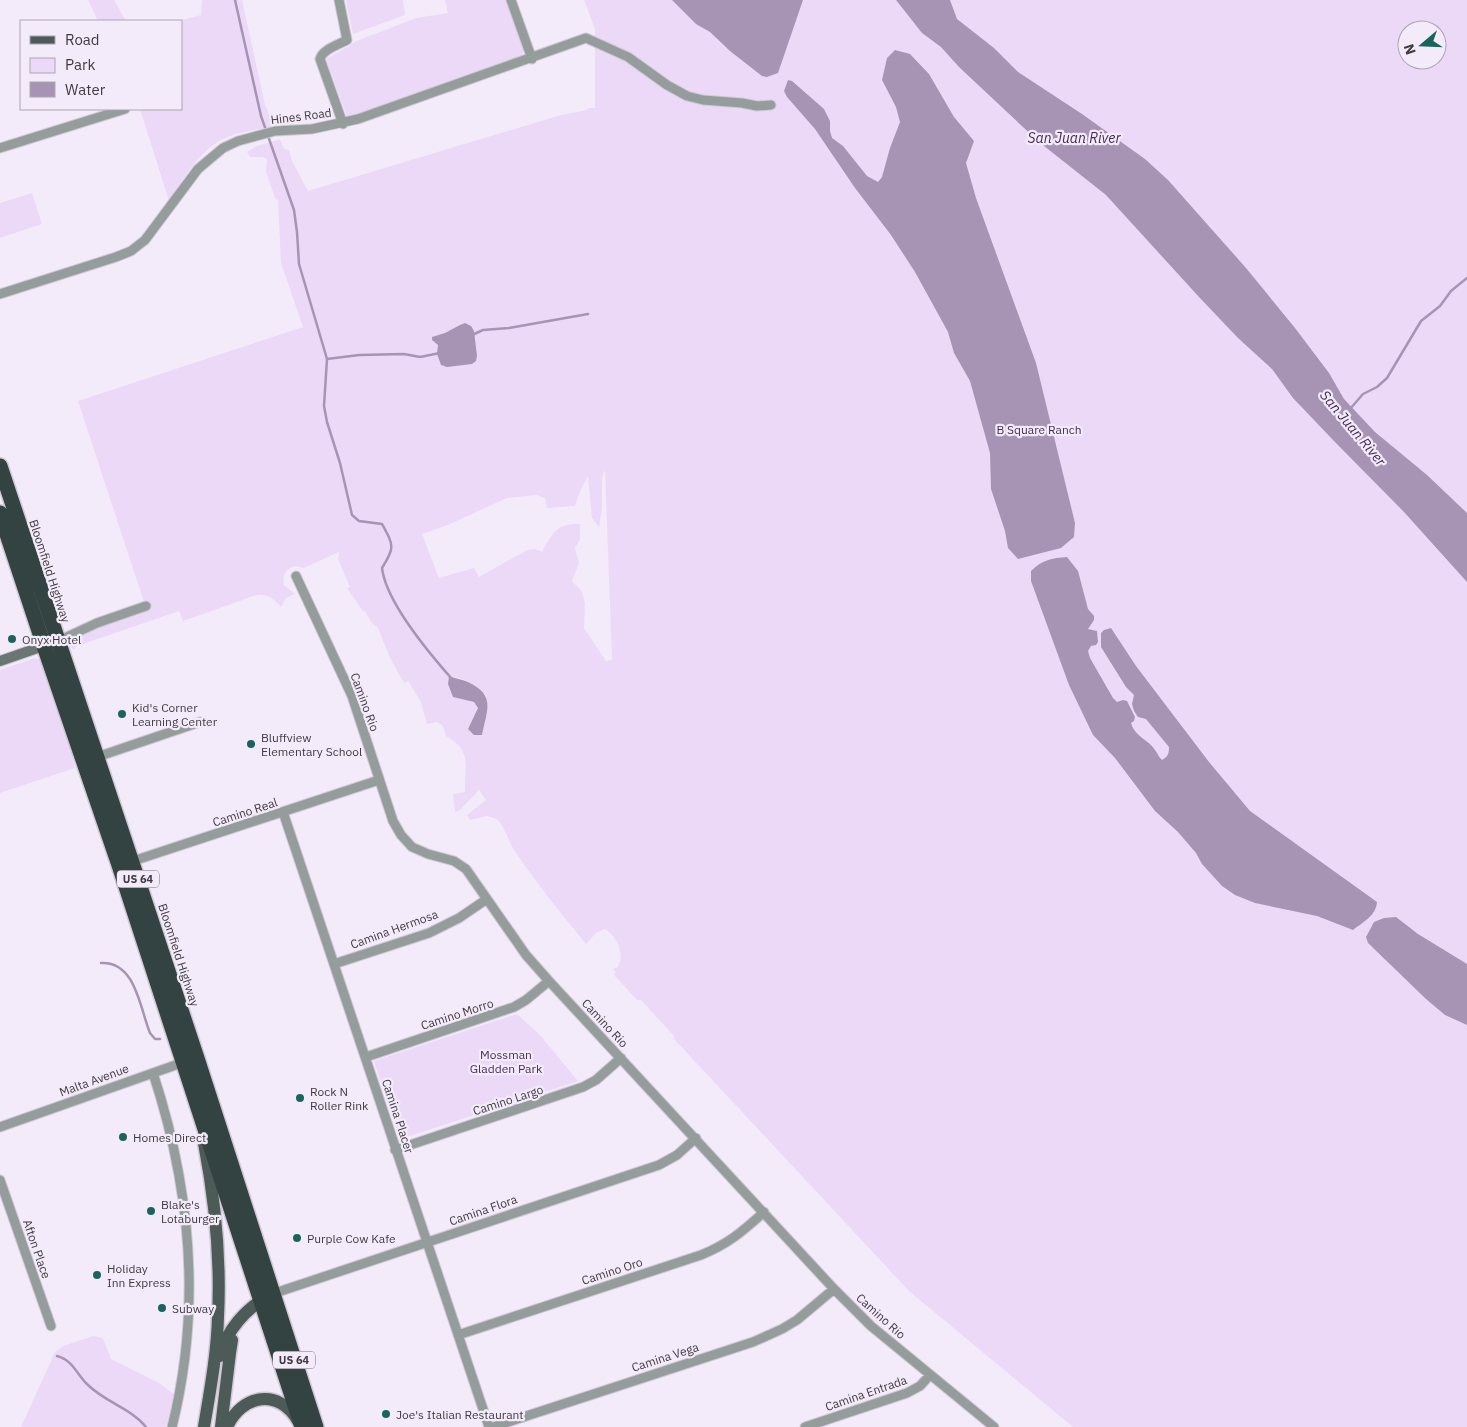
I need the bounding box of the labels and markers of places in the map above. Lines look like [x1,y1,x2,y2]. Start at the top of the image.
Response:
place label: Onyx Hotel [22,632,81,647]
marker: Onyx Hotel [6,633,18,645]
place label: Kid's Corner Learning Center [132,700,218,729]
marker: Kid's Corner Learning Center [116,708,128,720]
place label: Bluffview Elementary School [261,730,362,759]
marker: Bluffview Elementary School [245,738,257,750]
place label: Rock N Roller Rink [310,1084,369,1113]
marker: Rock N Roller Rink [294,1092,306,1104]
place label: Homes Direct [133,1130,206,1145]
marker: Homes Direct [117,1131,129,1143]
place label: Blake's Lotaburger [161,1197,220,1226]
marker: Blake's Lotaburger [145,1205,157,1217]
place label: Purple Cow Kafe [307,1231,396,1246]
marker: Purple Cow Kafe [291,1232,303,1244]
place label: Holiday Inn Express [107,1261,171,1290]
marker: Holiday Inn Express [91,1269,103,1281]
place label: Subway [172,1301,214,1316]
marker: Subway [156,1302,168,1314]
place label: Joe's Italian Restaurant [396,1407,524,1422]
marker: Joe's Italian Restaurant [380,1408,392,1420]

